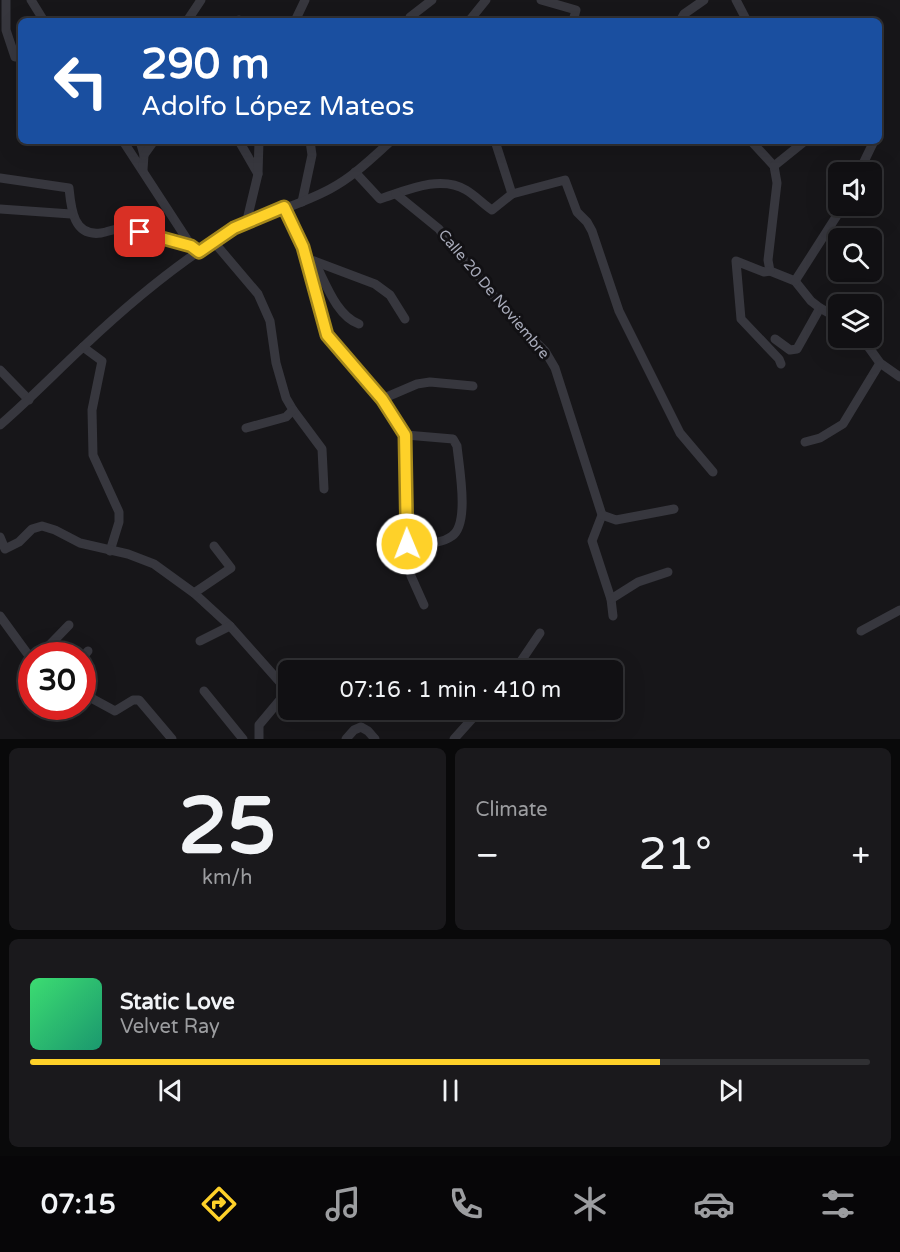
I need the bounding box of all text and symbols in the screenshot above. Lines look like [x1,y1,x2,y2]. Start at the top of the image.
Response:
text: 290 m [141,39,270,90]
icon: left [42,42,120,120]
text: Adolfo López Mateos [141,90,414,123]
map controls [828,162,882,348]
button: sound [828,162,882,216]
pin [114,206,165,257]
icon: arrive [123,215,156,248]
street label: Calle 20 De Noviembre [435,226,553,362]
button: search [828,228,882,282]
button: layers [828,294,882,348]
position arrow [375,512,439,576]
speed limit sign: 30 [18,642,96,720]
text: 07:16 · 1 min · 410 m [340,677,561,703]
text: 25 [178,780,276,874]
text: Climate [476,798,548,822]
text: 21° [638,828,712,882]
text: − [476,836,499,875]
text: + [851,836,870,875]
text: km/h [202,866,252,890]
text: Static Love [120,989,235,1015]
text: Velvet Ray [120,1015,220,1039]
icon: previous [154,1074,187,1107]
icon: pause [434,1074,467,1107]
icon: next [714,1074,747,1107]
icon: directions [198,1183,240,1225]
icon: music [322,1183,364,1225]
icon: phone [445,1183,487,1225]
icon: climate [569,1183,611,1225]
icon: car [693,1183,735,1225]
icon: filters [817,1183,859,1225]
text: 07:15 [41,1188,116,1221]

